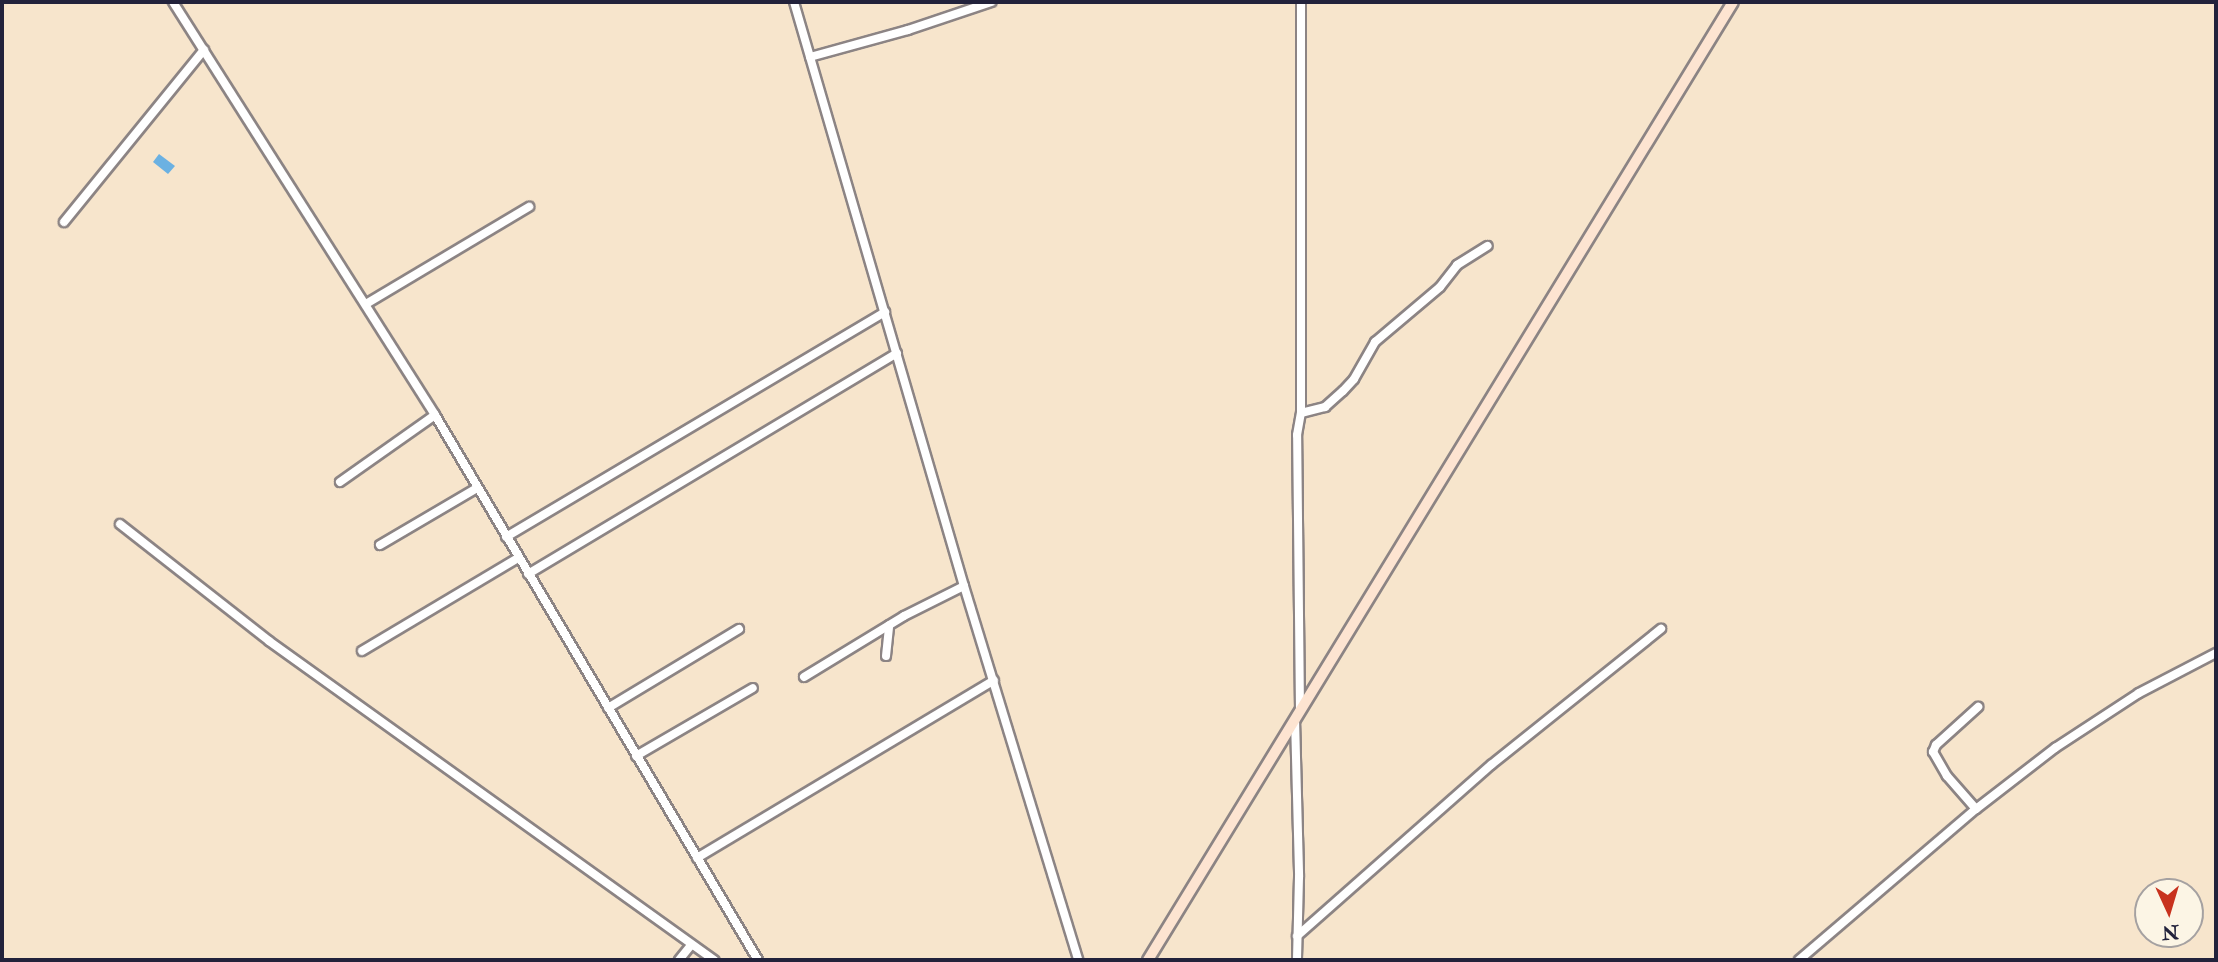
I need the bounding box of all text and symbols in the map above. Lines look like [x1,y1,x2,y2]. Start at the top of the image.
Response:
north arrow [2134,878,2204,948]
text: N [2161,919,2180,945]

